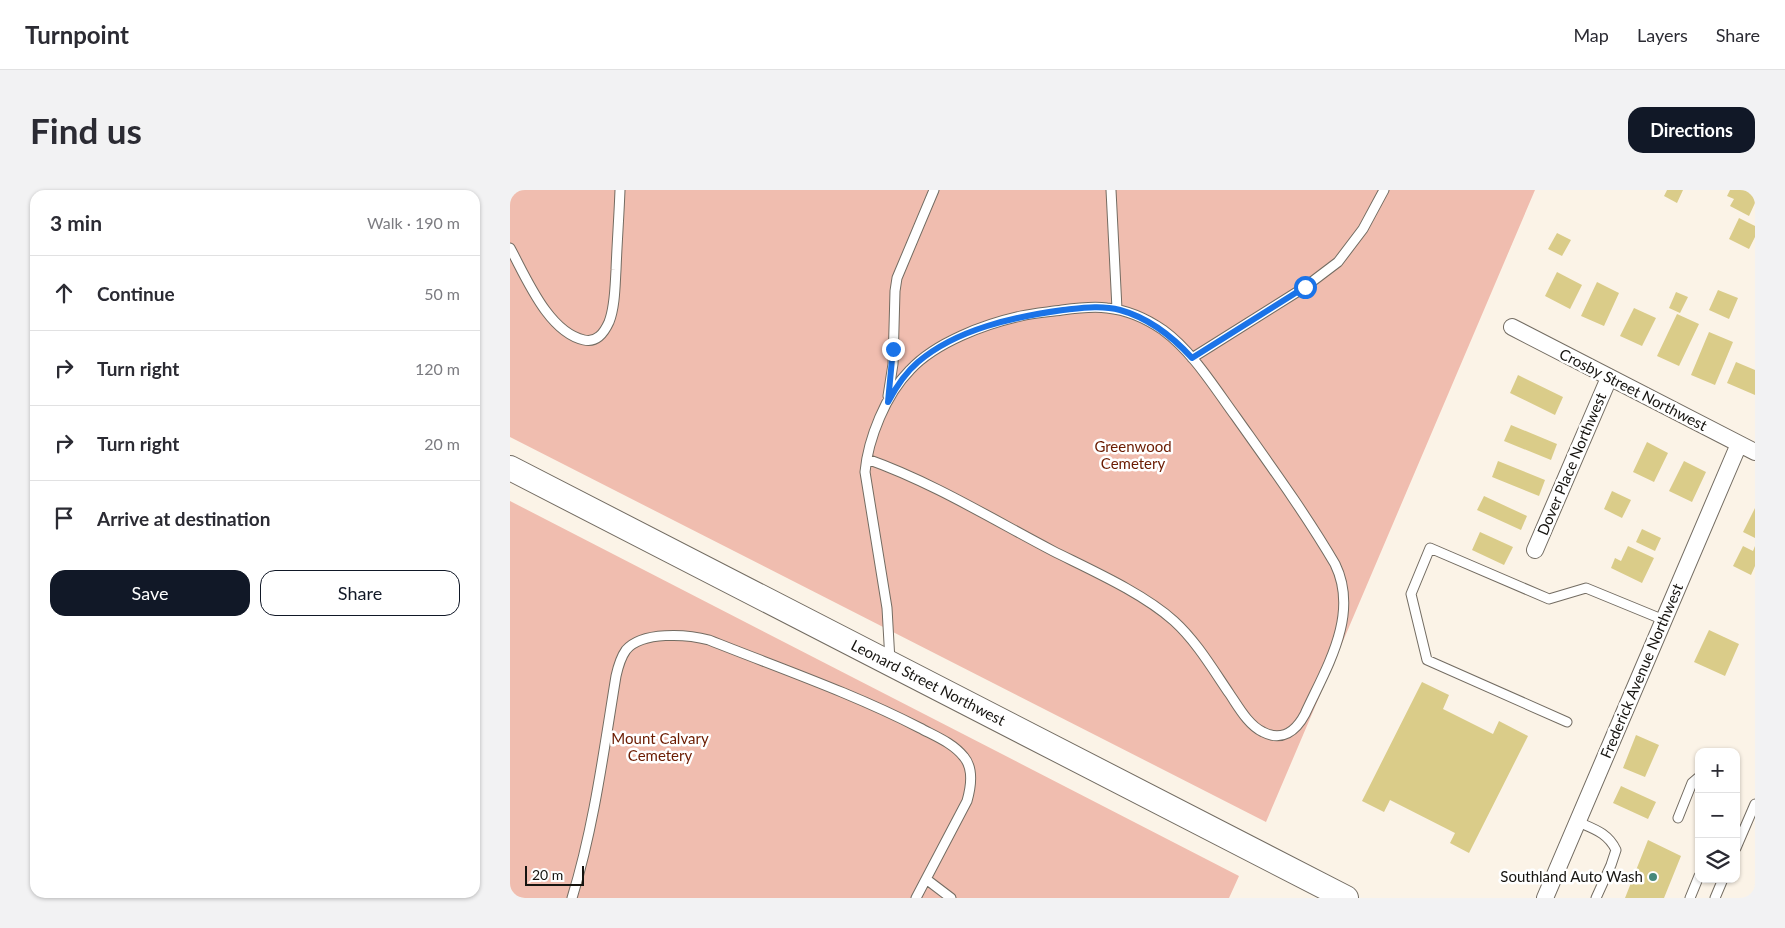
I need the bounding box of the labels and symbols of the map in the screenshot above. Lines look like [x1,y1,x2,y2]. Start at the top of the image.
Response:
route start [1294,276,1317,299]
route end [882,338,905,361]
street label: Crosby Street Northwest [1557,344,1711,434]
street label: Dover Place Northwest [1533,389,1610,538]
park label: Greenwood Cemetery [1094,437,1172,472]
street label: Frederick Avenue Northwest [1596,580,1686,761]
street label: Leonard Street Northwest [848,635,1009,729]
park label: Mount Calvary Cemetery [611,729,709,764]
scale bar [525,863,584,886]
place label: Southland Auto Wash [1500,867,1643,885]
marker: Southland Auto Wash [1647,871,1659,883]

